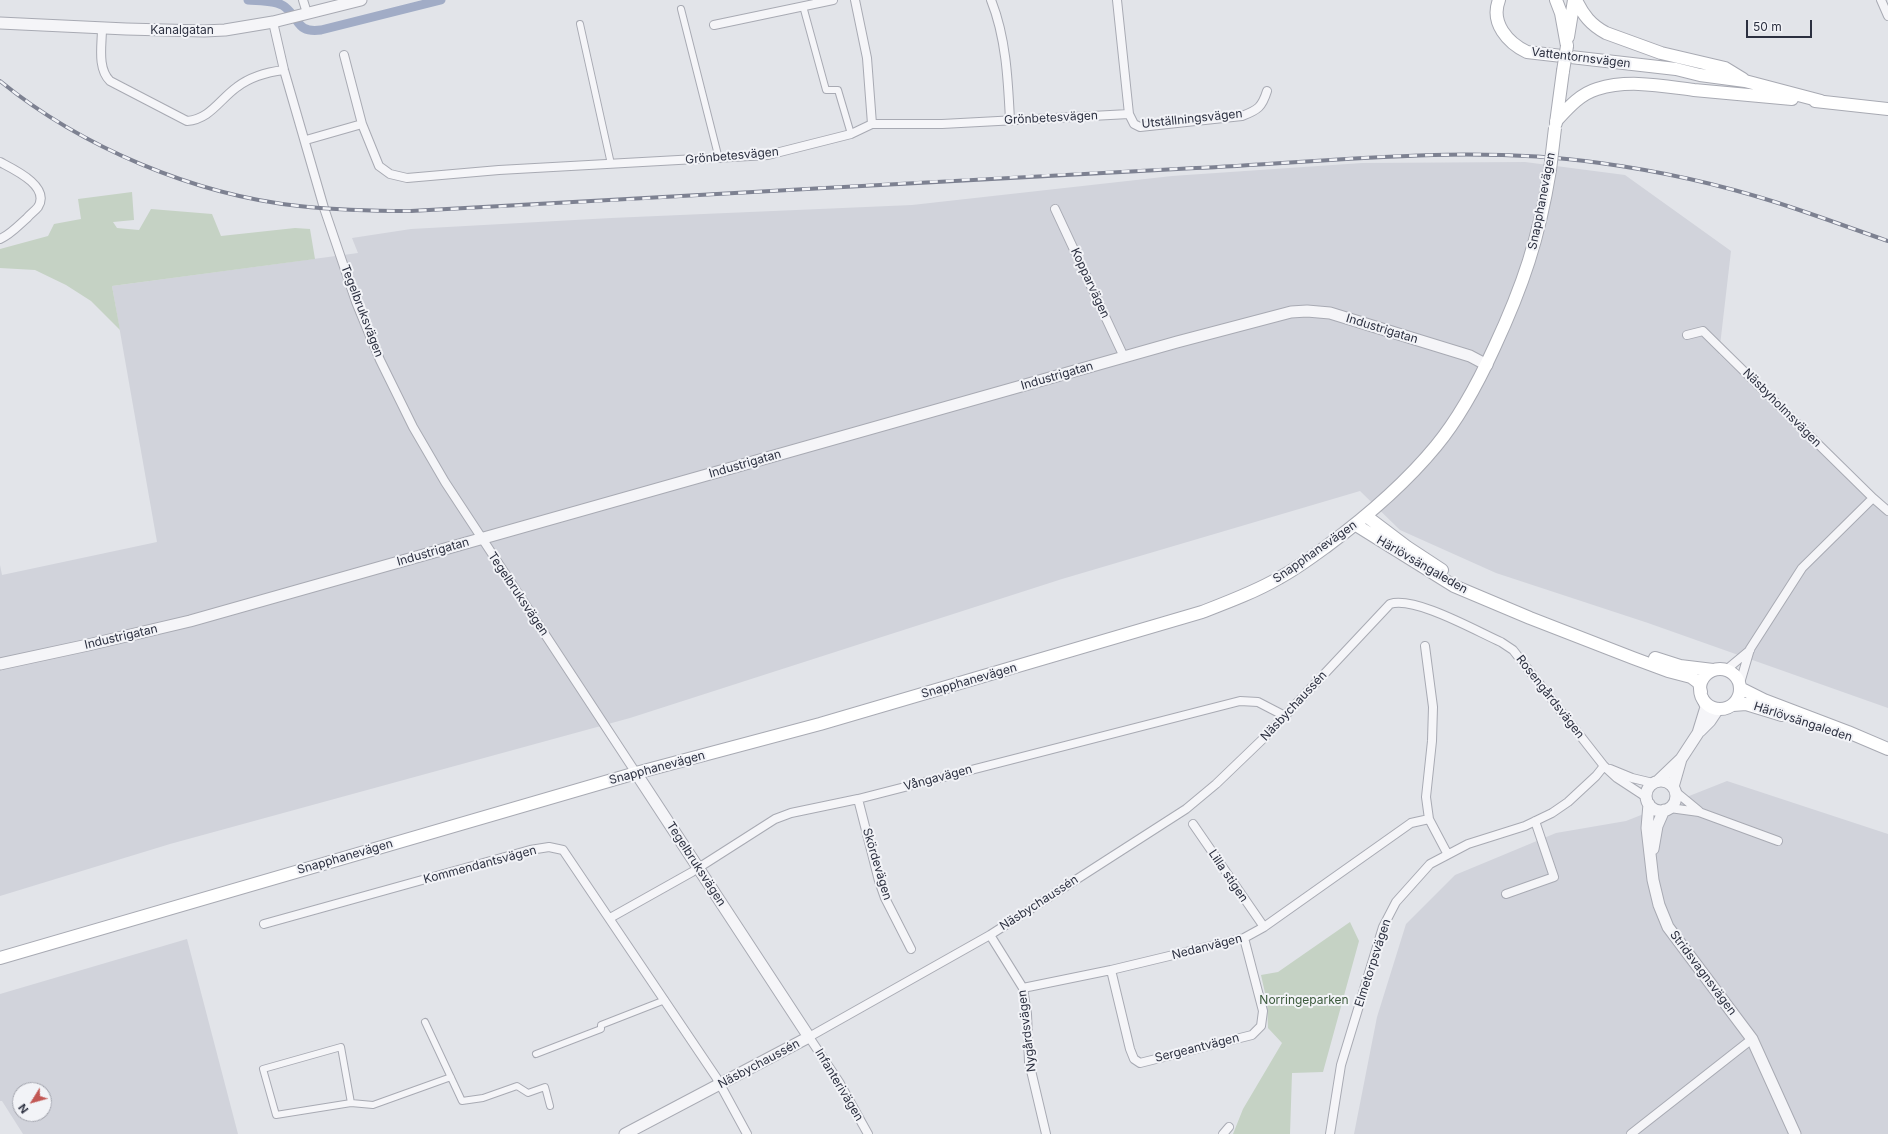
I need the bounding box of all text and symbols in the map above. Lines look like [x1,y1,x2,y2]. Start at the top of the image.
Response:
scale bar [1748,12,1814,38]
text: 50 m [1753,19,1782,34]
street label: Kanalgatan [150,23,214,37]
street label: Vattentornsvägen [1531,45,1631,71]
street label: Utställningsvägen [1141,107,1243,131]
street label: Grönbetesvägen [1004,108,1098,128]
street label: Grönbetesvägen [685,145,779,167]
street label: Snapphanevägen [1526,151,1558,251]
street label: Kopparvägen [1067,246,1113,320]
street label: Tegelbruksvägen [338,263,386,359]
street label: Industrigatan [1344,311,1420,347]
street label: Industrigatan [1019,359,1095,393]
street label: Näsbyholmsvägen [1740,366,1824,450]
street label: Industrigatan [707,447,783,481]
street label: Snapphanevägen [1270,518,1360,586]
street label: Härlövsängaleden [1374,533,1470,597]
street label: Industrigatan [395,535,471,569]
street label: Tegelbruksvägen [485,549,551,639]
street label: Industrigatan [83,622,159,652]
street label: Rosengårdsvägen [1513,652,1587,742]
street label: Snapphanevägen [920,660,1018,702]
street label: Näsbychaussén [1258,668,1330,744]
street label: Härlövsängaleden [1752,699,1854,745]
street label: Snapphanevägen [607,748,707,788]
street label: Vångavägen [902,762,974,794]
street label: Tegelbruksvägen [663,819,729,909]
street label: Skördevägen [859,826,895,902]
street label: Snapphanevägen [296,836,394,878]
street label: Kommendantsvägen [422,843,538,887]
street label: Lilla stigen [1205,847,1251,905]
street label: Näsbychaussén [997,872,1081,934]
street label: Elmetorpsvägen [1352,917,1394,1009]
street label: Stridsvagnsvägen [1667,928,1739,1018]
street label: Nedanvägen [1170,931,1244,963]
street label: Nygårdsvägen [1015,989,1039,1073]
park label: Norringeparken [1259,993,1349,1007]
street label: Sergeantvägen [1153,1031,1241,1065]
street label: Näsbychaussén [716,1036,802,1092]
street label: Infanterivägen [812,1046,866,1124]
north arrow [12,1082,52,1122]
text: N [15,1101,31,1116]

